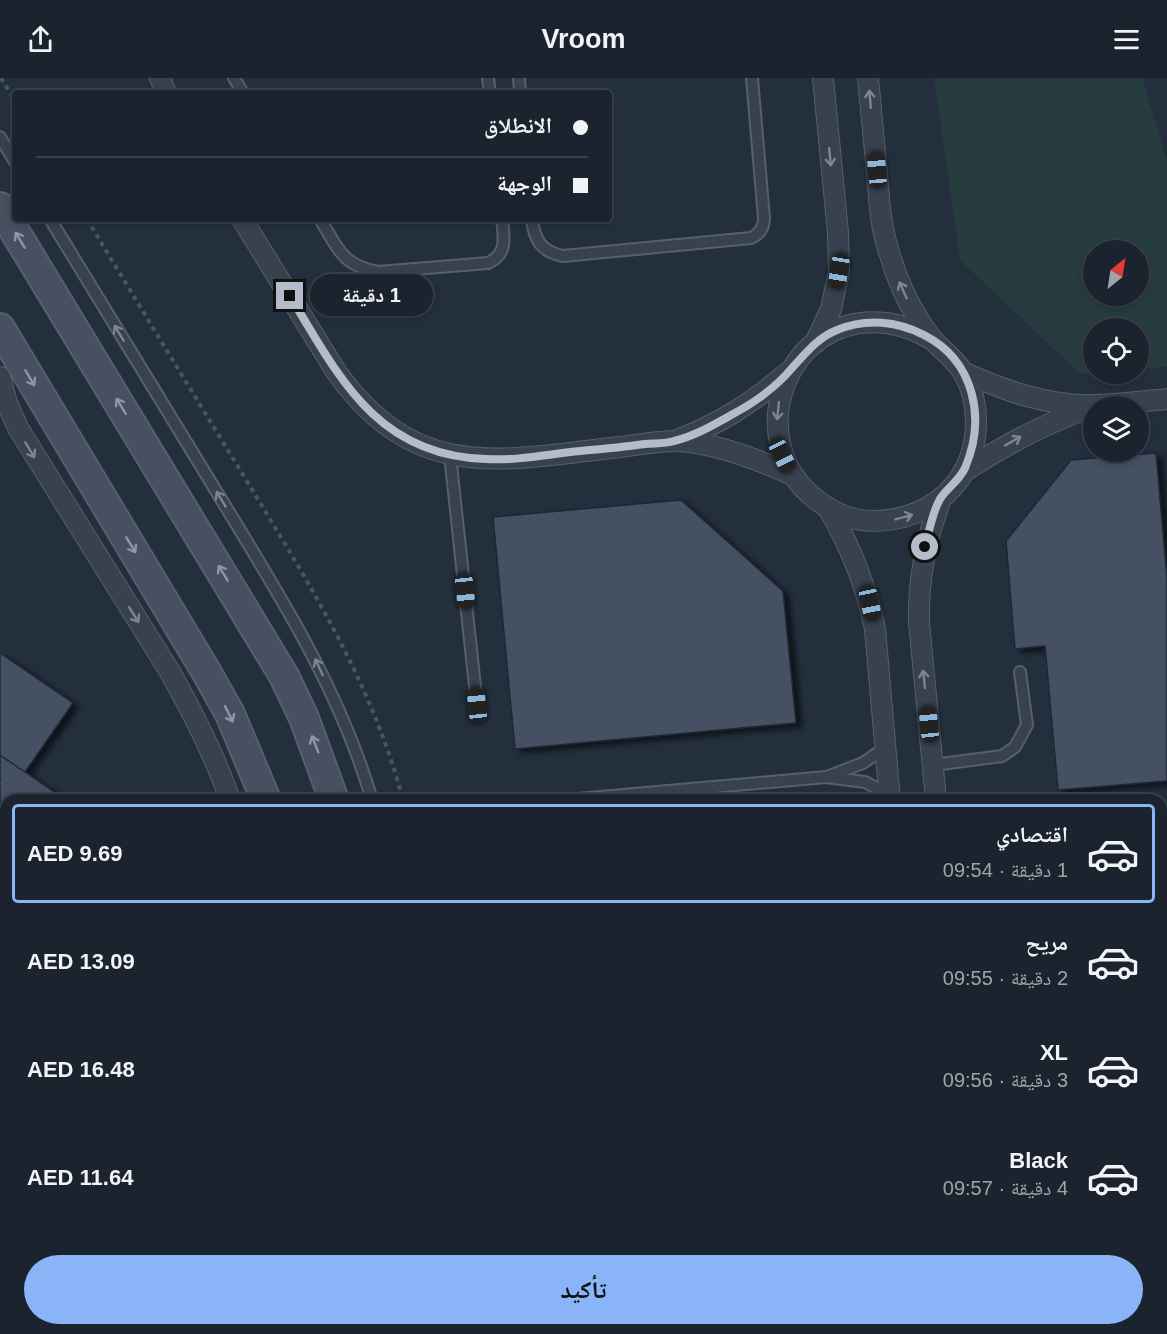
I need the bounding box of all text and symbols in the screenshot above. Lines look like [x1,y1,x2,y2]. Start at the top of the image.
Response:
icon: share [24,23,57,56]
icon: menu [1110,23,1143,56]
text: Vroom [541,24,626,54]
one-way arrow [864,89,875,109]
text: الانطلاق [484,113,552,138]
one-way arrow [825,147,836,167]
car [866,151,888,189]
text: الوجهة [497,171,552,196]
one-way arrow [13,232,25,249]
north arrow [1083,240,1149,306]
map controls [1083,240,1149,462]
car [827,252,851,290]
callout: 1 دقيقة [311,275,434,317]
one-way arrow [897,281,908,299]
route end [276,282,303,309]
text: 1 دقيقة [342,284,401,306]
button: locate [1083,318,1149,384]
one-way arrow [113,325,125,342]
one-way arrow [25,369,37,386]
button: layers [1083,396,1149,462]
one-way arrow [115,398,127,415]
one-way arrow [772,400,783,420]
car [766,435,798,475]
one-way arrow [1004,435,1022,446]
one-way arrow [25,441,37,458]
one-way arrow [214,491,226,508]
one-way arrow [894,510,913,522]
route start [911,533,938,560]
one-way arrow [125,536,137,553]
one-way arrow [216,565,228,582]
car [454,572,476,610]
car [857,584,883,622]
one-way arrow [128,606,140,623]
one-way arrow [313,659,325,677]
one-way arrow [918,669,929,689]
car [466,686,488,724]
one-way arrow [224,704,235,722]
car [918,705,940,743]
one-way arrow [309,736,320,754]
text: اقتصادي [996,822,1068,847]
icon: car [1086,827,1140,881]
text: AED 9.69 [27,841,122,866]
text: 1 دقيقة · 09:54 [943,859,1068,881]
text: مريح [1025,930,1068,955]
icon: car [1086,935,1140,989]
text: AED 13.09 [27,949,135,974]
text: 2 دقيقة · 09:55 [943,967,1068,989]
text: XL [1040,1040,1068,1065]
icon: car [1086,1043,1140,1097]
text: AED 16.48 [27,1057,135,1082]
text: 3 دقيقة · 09:56 [943,1069,1068,1091]
text: Black [1009,1148,1068,1173]
icon: car [1086,1151,1140,1205]
text: AED 11.64 [27,1165,133,1190]
text: 4 دقيقة · 09:57 [943,1177,1068,1199]
button: تأكيد [24,1255,1143,1324]

